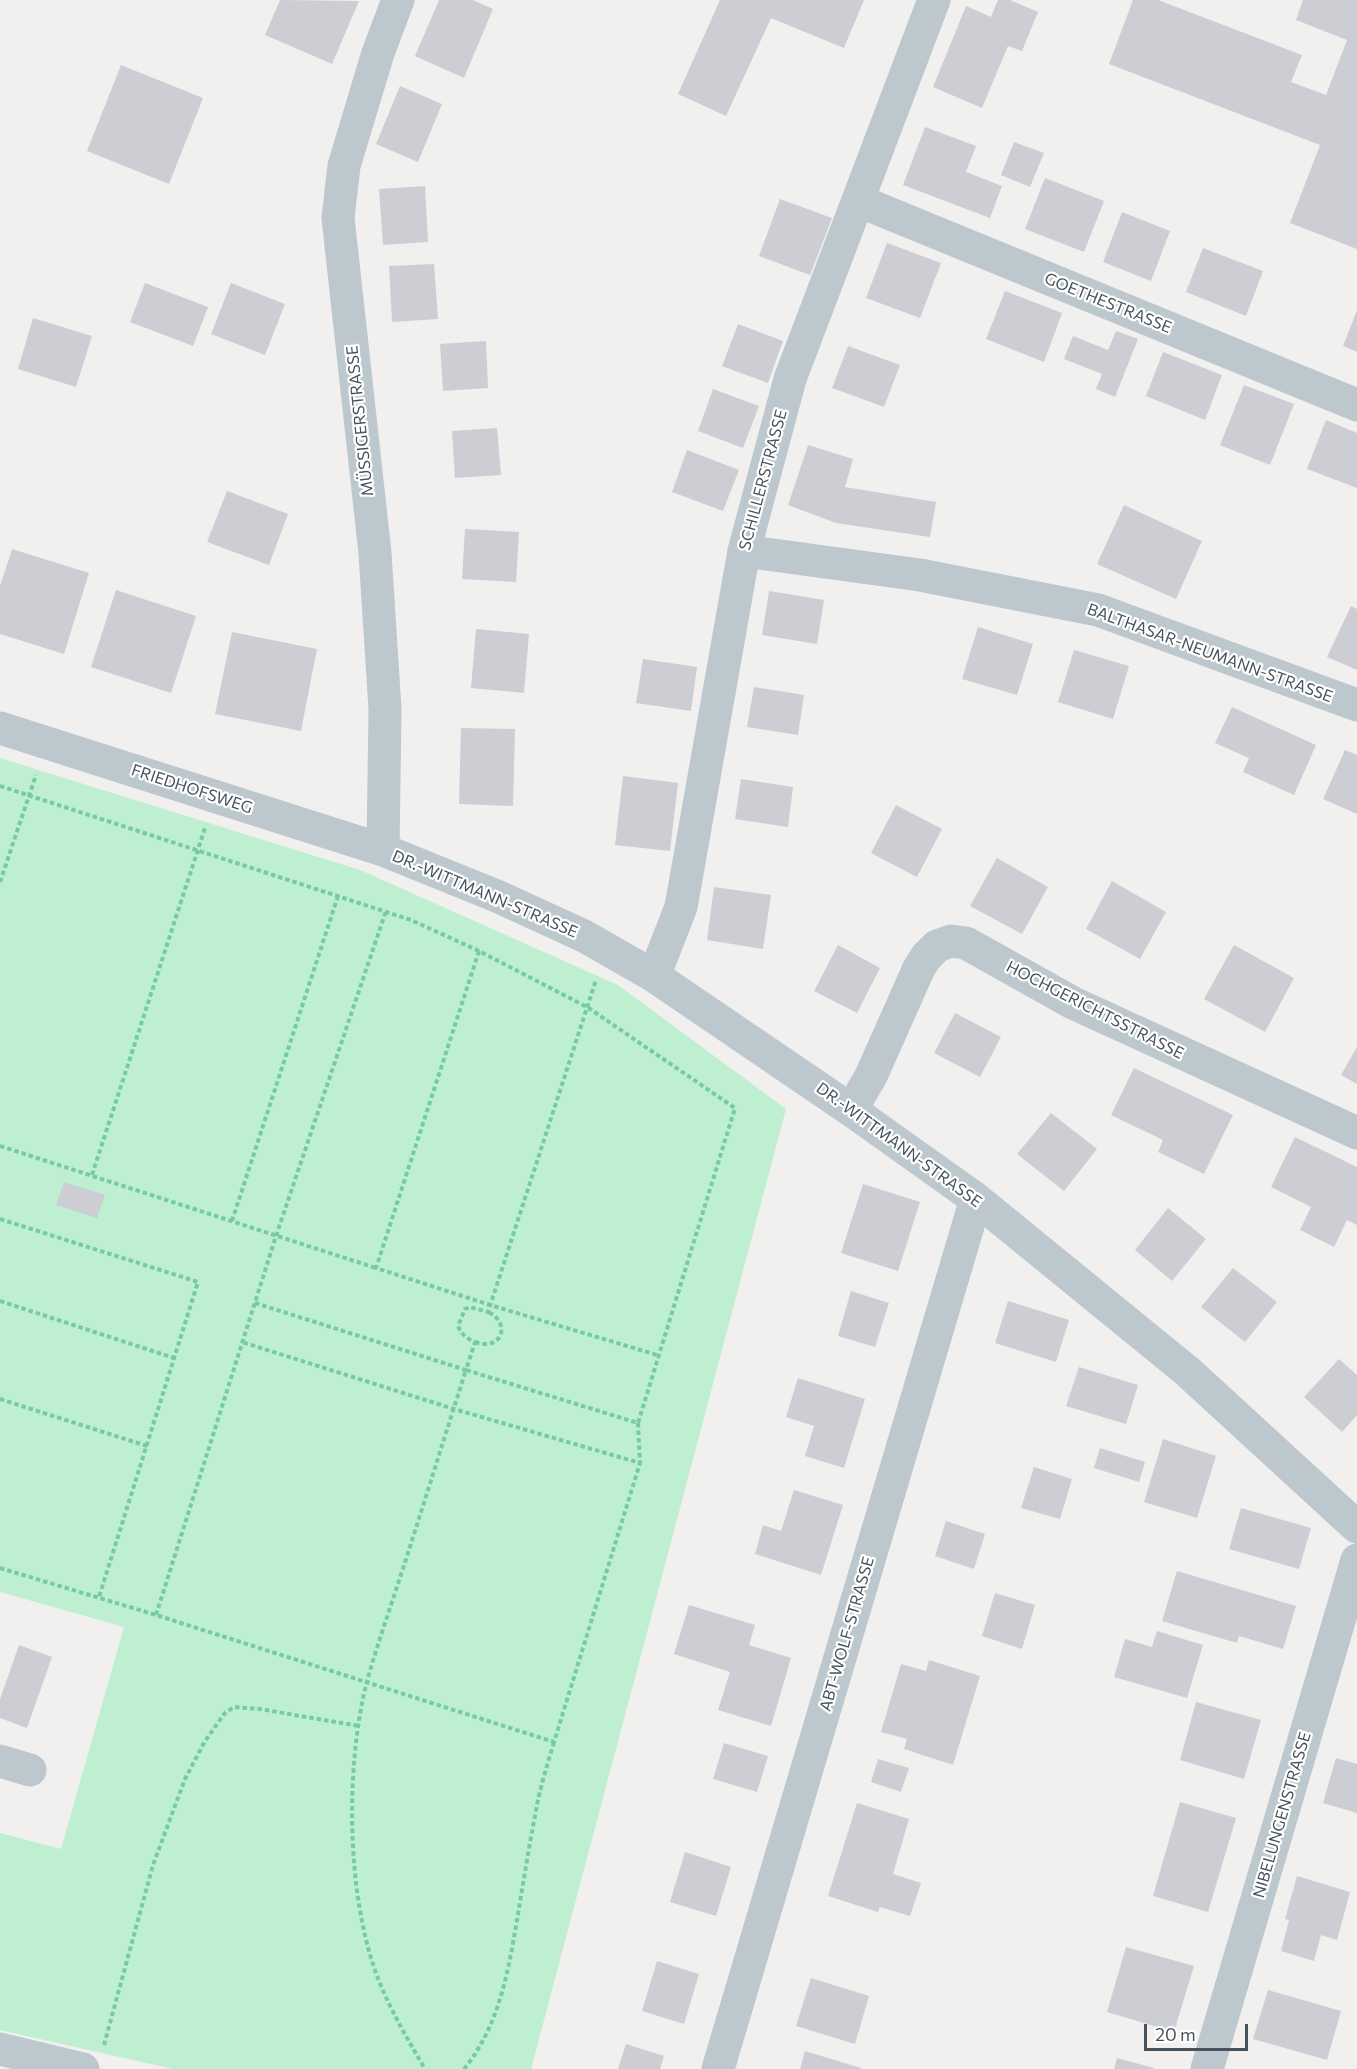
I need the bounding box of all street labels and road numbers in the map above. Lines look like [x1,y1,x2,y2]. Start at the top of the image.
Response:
street label: GOETHESTRASSE [1042,269,1174,337]
street label: MÜSSIGERSTRASSE [343,345,377,497]
street label: SCHILLERSTRASSE [735,408,791,552]
street label: BALTHASAR-NEUMANN-STRASSE [1085,600,1335,706]
street label: FRIEDHOFSWEG [129,760,255,818]
street label: DR.-WITTMANN-STRASSE [389,846,581,942]
street label: HOCHGERICHTSSTRASSE [1003,957,1187,1063]
street label: DR.-WITTMANN-STRASSE [813,1079,985,1211]
street label: ABT-WOLF-STRASSE [816,1554,878,1714]
street label: NIBELUNGENSTRASSE [1249,1730,1315,1900]

